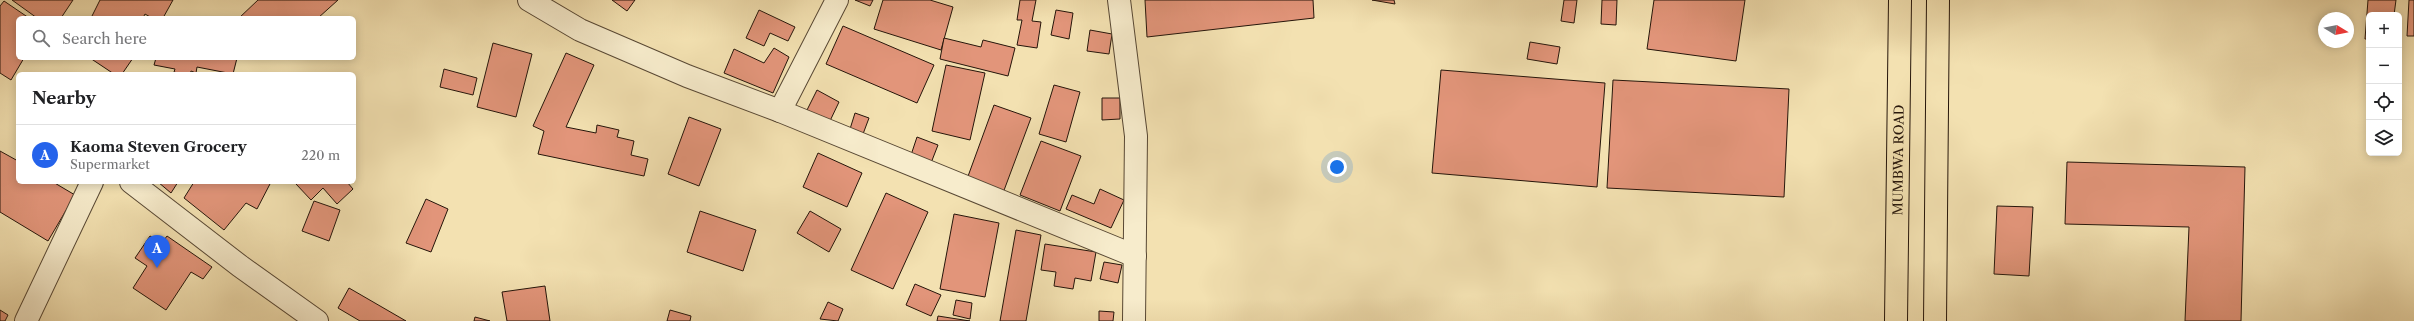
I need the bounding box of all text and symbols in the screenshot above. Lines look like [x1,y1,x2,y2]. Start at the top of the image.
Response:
north arrow [2318,12,2354,48]
map controls [2366,12,2402,156]
button: + [2366,12,2402,48]
search box [16,16,356,60]
icon: search [30,27,52,49]
text: Search here [62,29,147,48]
button: − [2366,48,2402,84]
button: locate [2366,84,2402,120]
text: Nearby [32,88,96,108]
street label: MUMBWA ROAD [1889,104,1907,216]
button: layers [2366,120,2402,156]
text: Kaoma Steven Grocery [70,137,247,156]
text: A [40,147,50,163]
text: 220 m [301,147,340,163]
text: Supermarket [70,156,150,172]
your location [1327,157,1347,177]
pin: A [144,235,170,268]

